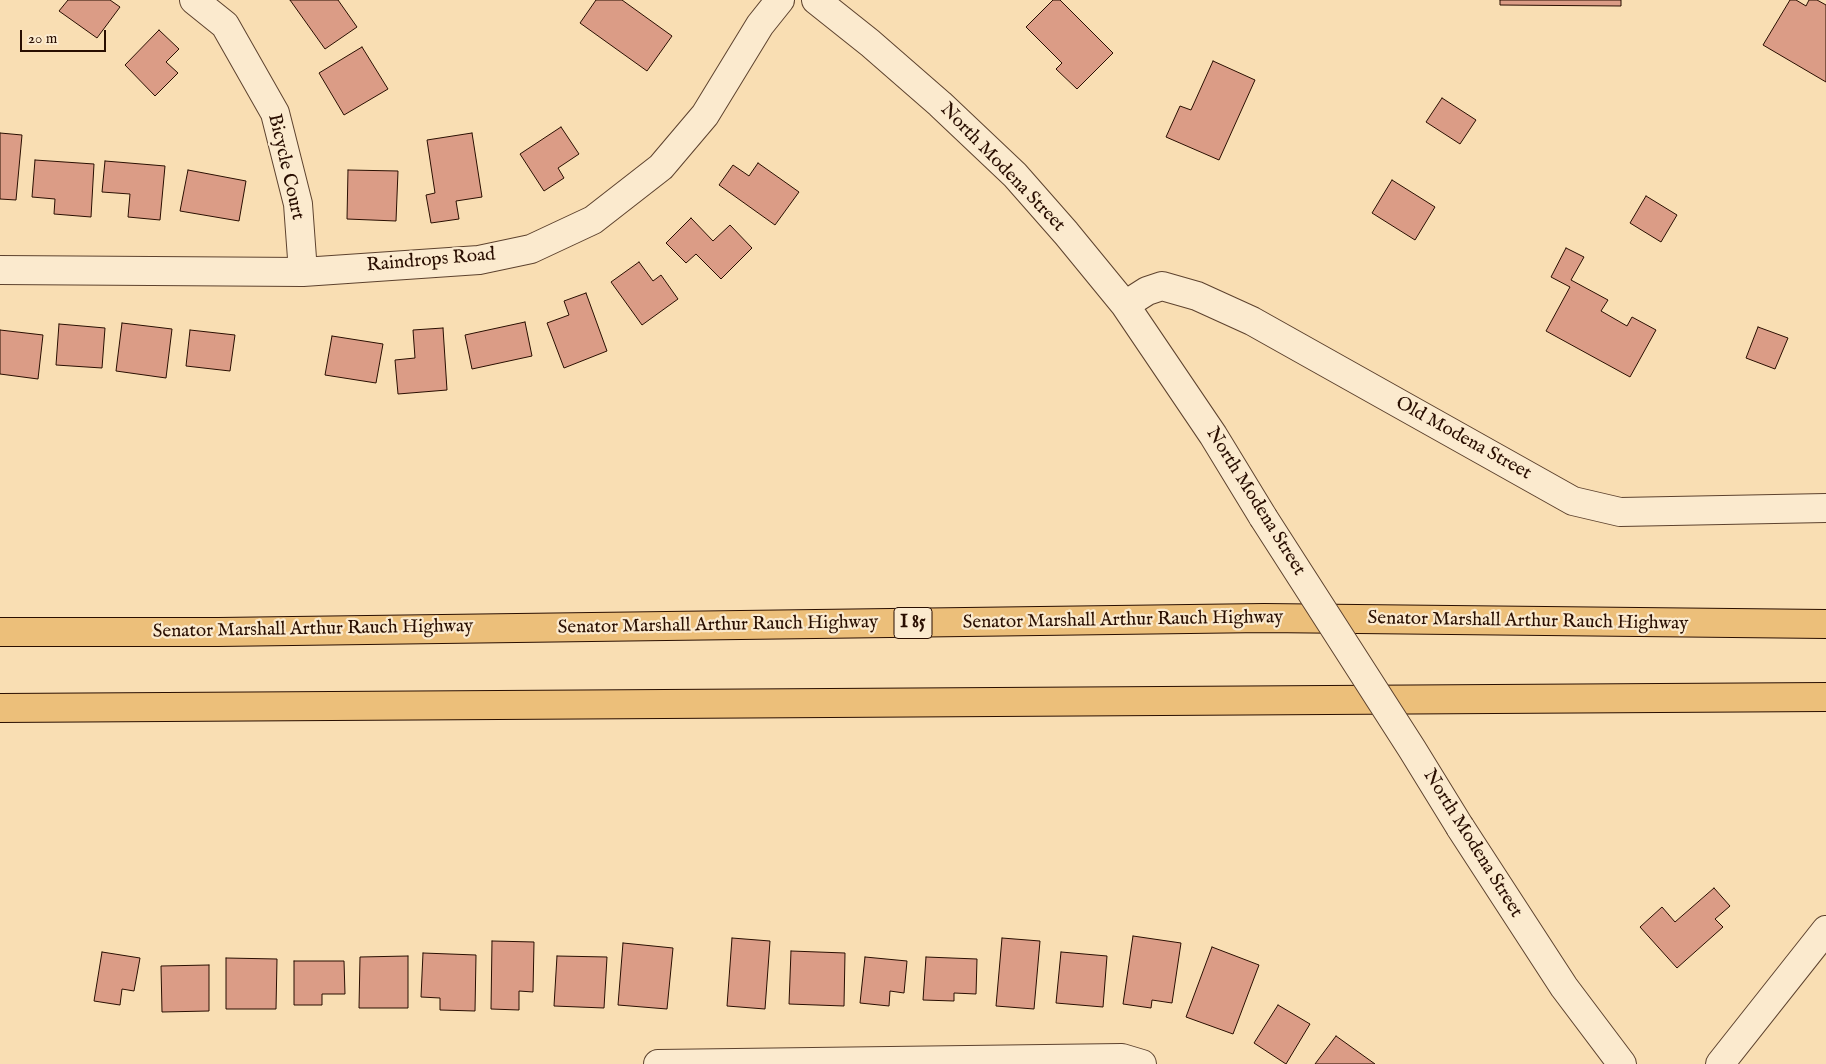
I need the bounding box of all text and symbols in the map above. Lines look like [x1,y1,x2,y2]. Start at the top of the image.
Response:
scale bar [22,20,109,52]
text: 20 m [28,29,57,48]
street label: North Modena Street [935,99,1069,237]
street label: Bicycle Court [262,112,308,222]
street label: Raindrops Road [366,244,496,278]
street label: Old Modena Street [1391,392,1535,486]
street label: North Modena Street [1200,424,1310,580]
street label: Senator Marshall Arthur Rauch Highway [962,607,1284,635]
road number: I 85 [894,608,932,638]
street label: Senator Marshall Arthur Rauch Highway [1367,608,1689,636]
street label: Senator Marshall Arthur Rauch Highway [557,612,879,640]
street label: Senator Marshall Arthur Rauch Highway [152,616,474,644]
street label: North Modena Street [1417,766,1527,922]

